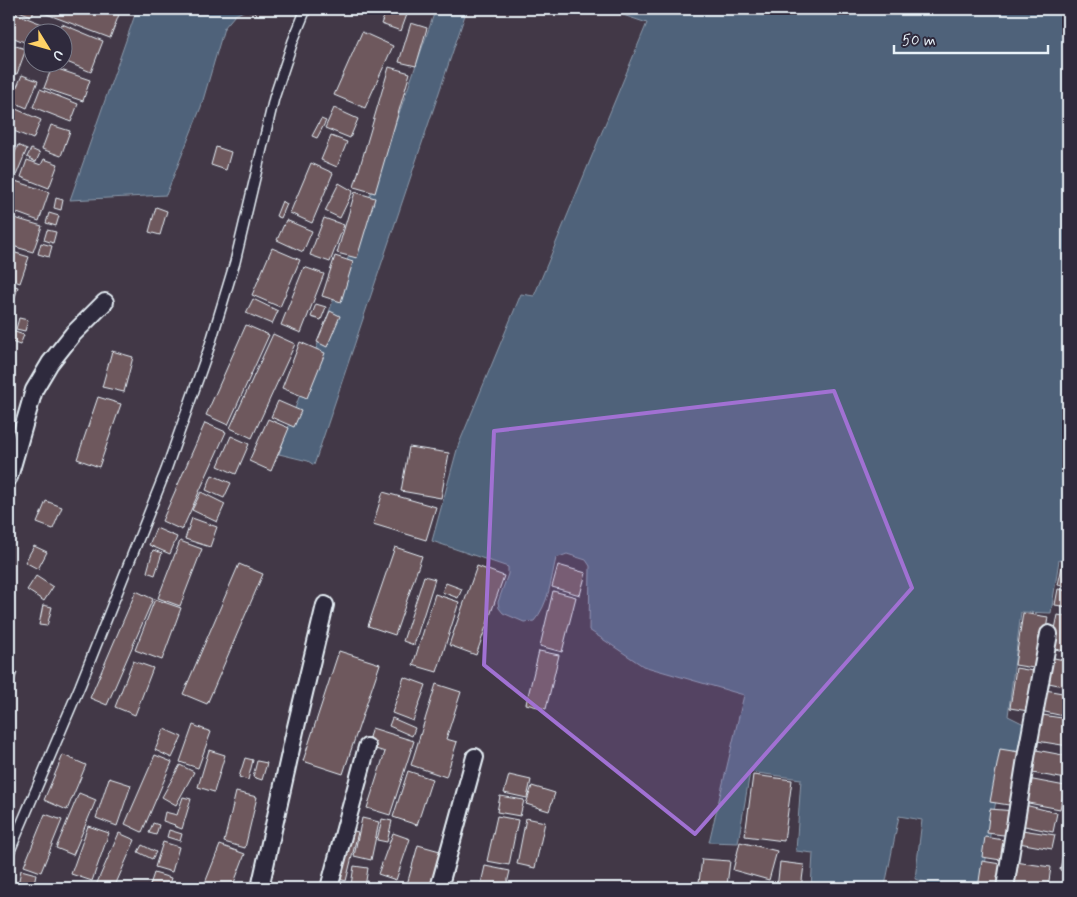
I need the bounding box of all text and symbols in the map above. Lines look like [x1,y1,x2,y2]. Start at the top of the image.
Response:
north arrow [22,22,72,72]
scale bar [894,22,1048,54]
text: 50 m [902,31,936,51]
text: U [48,46,68,64]

